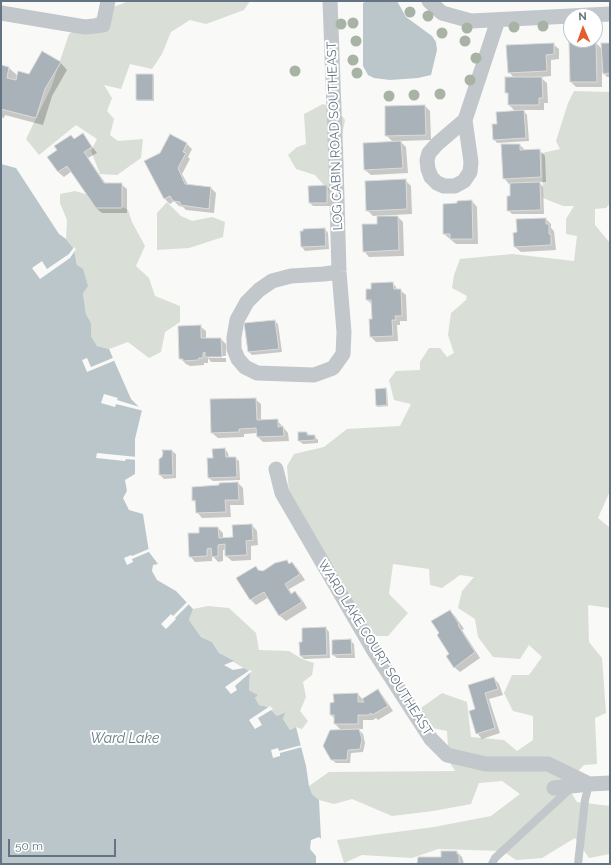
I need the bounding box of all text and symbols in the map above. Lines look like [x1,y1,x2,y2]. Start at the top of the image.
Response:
north arrow [563,8,603,48]
text: N [578,10,587,23]
street label: LOG CABIN ROAD SOUTHEAST [324,41,346,231]
street label: WARD LAKE COURT SOUTHEAST [314,557,436,739]
water label: Ward Lake [91,731,159,747]
scale bar [10,831,118,857]
text: 50 m [15,839,43,853]

